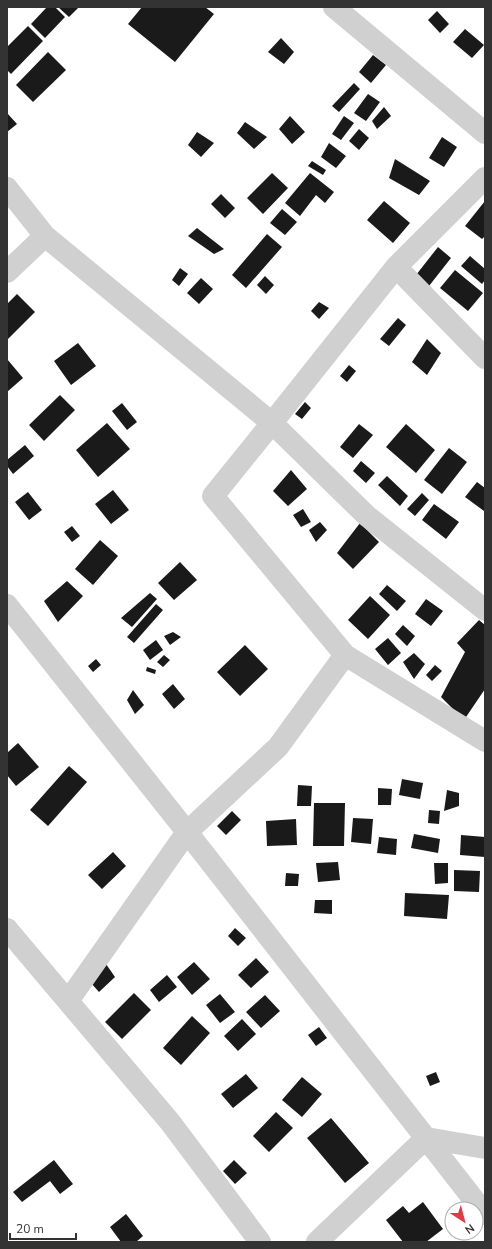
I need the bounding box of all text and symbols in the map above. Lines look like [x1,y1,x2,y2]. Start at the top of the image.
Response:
north arrow [444,1201,484,1241]
scale bar [10,1215,76,1241]
text: N [462,1220,477,1237]
text: 20 m [16,1221,44,1237]

